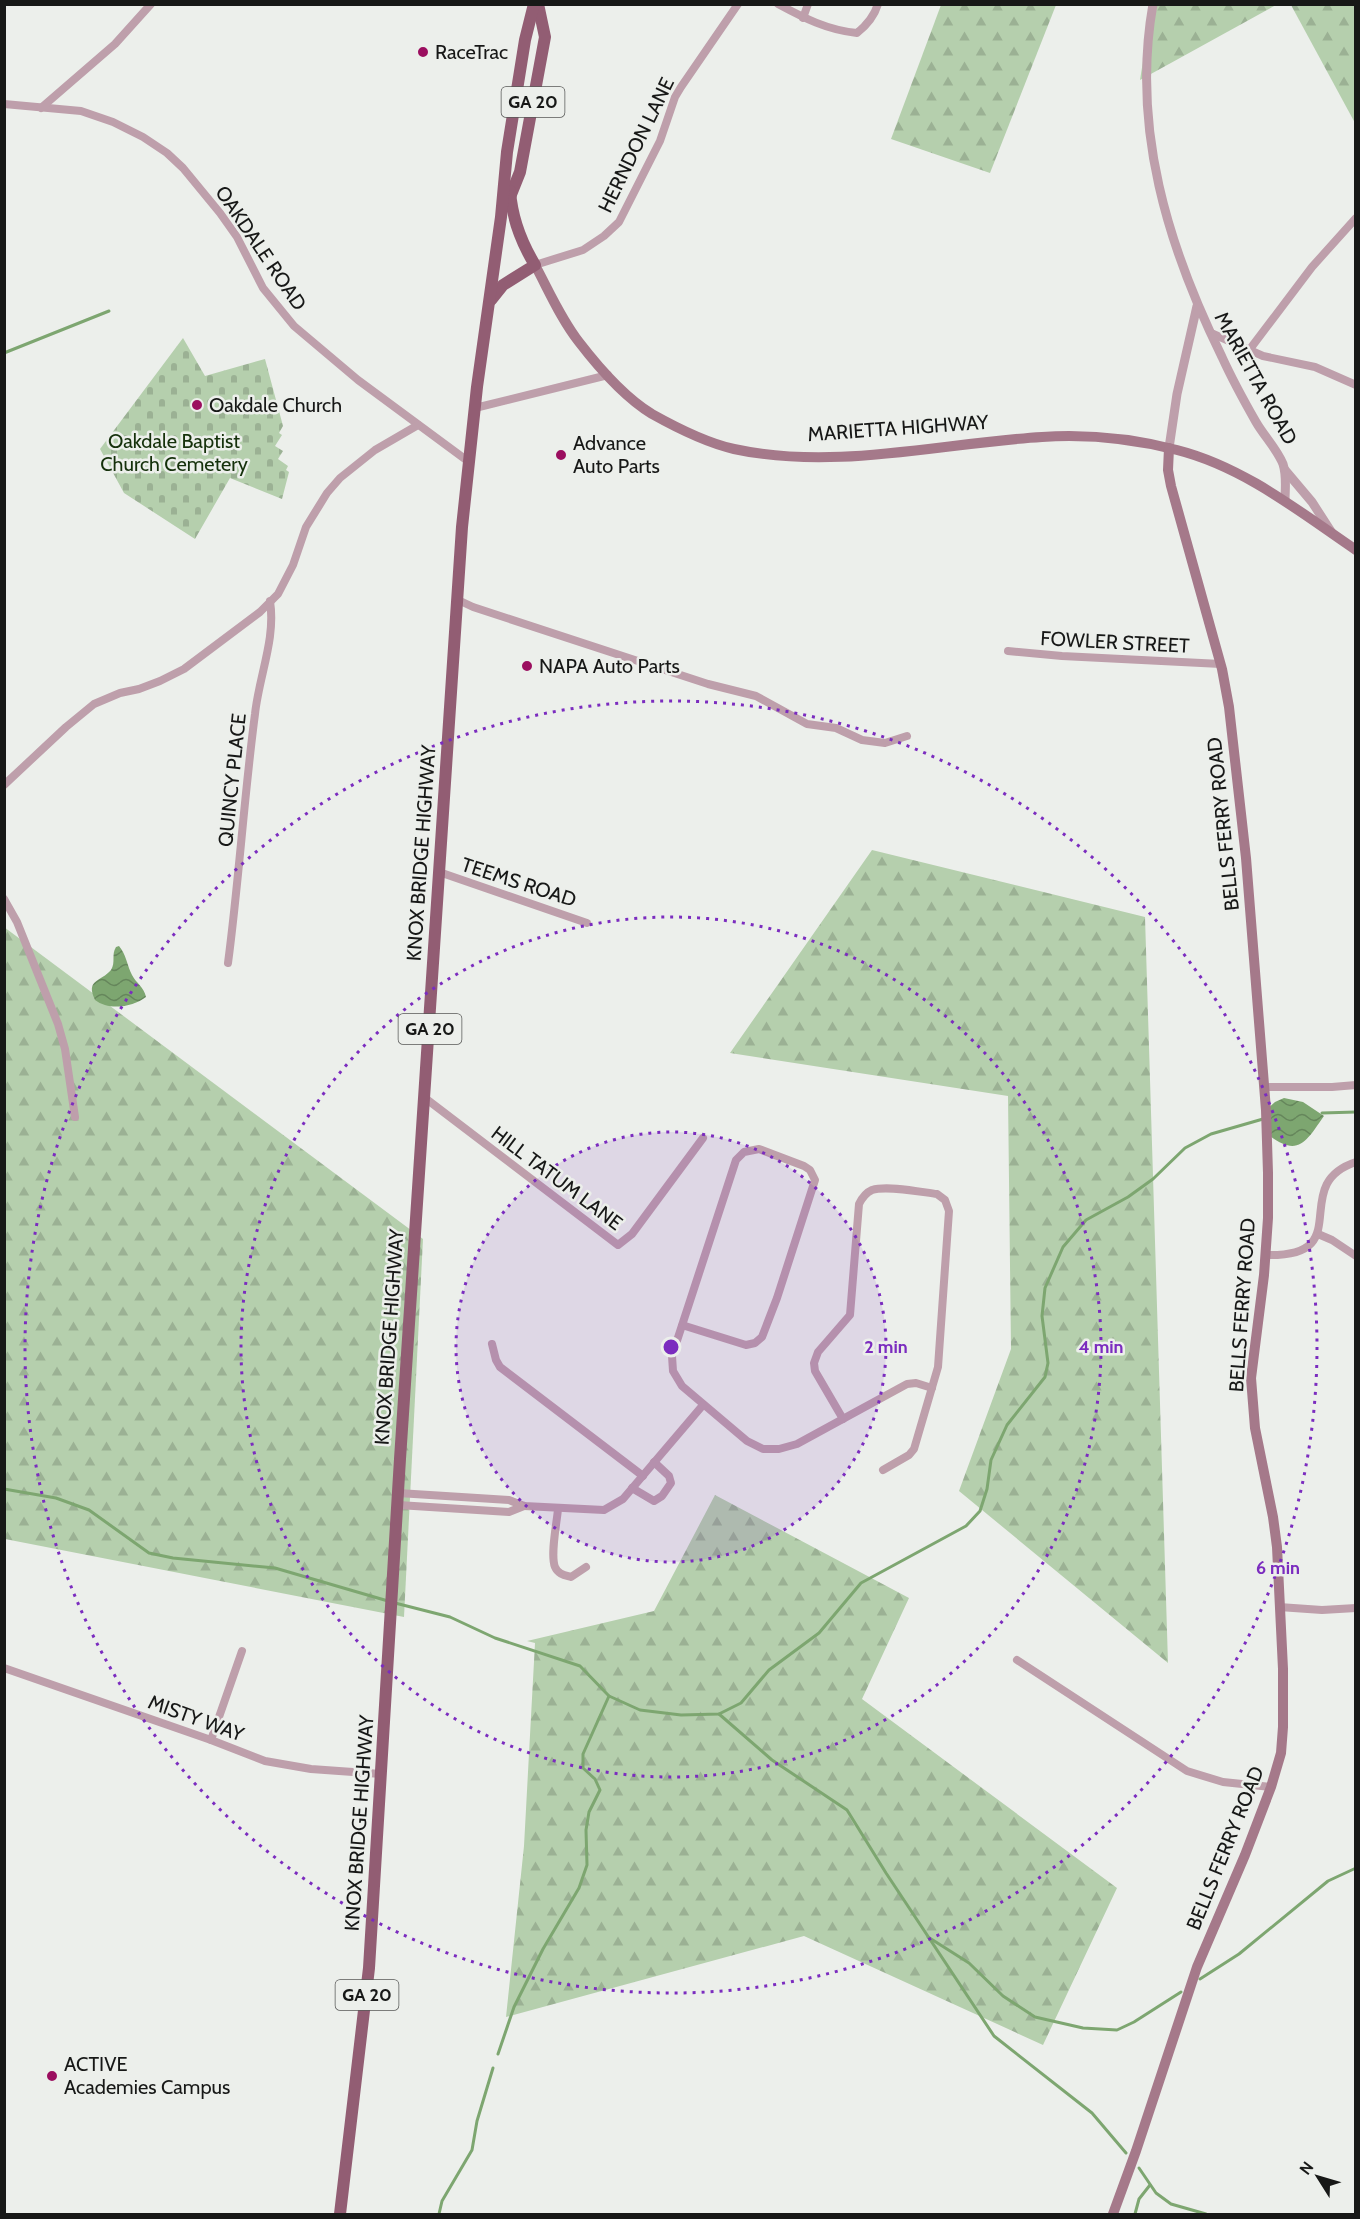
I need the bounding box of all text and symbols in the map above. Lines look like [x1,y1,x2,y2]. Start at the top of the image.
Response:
place label: RaceTrac [435,40,508,64]
marker: RaceTrac [416,45,430,59]
street label: HERNDON LANE [593,74,679,216]
road number: GA 20 [502,87,564,117]
street label: OAKDALE ROAD [210,181,312,315]
street label: MARIETTA ROAD [1210,307,1302,449]
place label: Oakdale Church [209,393,342,417]
marker: Oakdale Church [190,398,204,412]
street label: MARIETTA HIGHWAY [807,410,990,446]
park label: Oakdale Baptist Church Cemetery [100,429,248,476]
place label: Advance Auto Parts [573,431,660,478]
marker: Advance Auto Parts [554,448,568,462]
street label: FOWLER STREET [1040,626,1191,658]
place label: NAPA Auto Parts [539,654,680,678]
marker: NAPA Auto Parts [520,659,534,673]
street label: QUINCY PLACE [213,712,251,848]
street label: BELLS FERRY ROAD [1202,736,1244,912]
street label: KNOX BRIDGE HIGHWAY [401,743,441,962]
street label: TEEMS ROAD [459,852,579,912]
road number: GA 20 [398,1014,462,1044]
street label: HILL TATUM LANE [487,1121,627,1235]
street label: BELLS FERRY ROAD [1224,1217,1260,1393]
street label: KNOX BRIDGE HIGHWAY [369,1227,409,1446]
text: 2 min [864,1336,908,1358]
text: 4 min [1078,1336,1124,1358]
centre of rings [661,1337,681,1357]
text: 6 min [1256,1557,1300,1579]
street label: MISTY WAY [145,1690,248,1747]
street label: KNOX BRIDGE HIGHWAY [339,1713,379,1932]
street label: BELLS FERRY ROAD [1181,1763,1269,1933]
road number: GA 20 [336,1980,398,2010]
place label: ACTIVE Academies Campus [64,2052,230,2099]
marker: ACTIVE Academies Campus [45,2069,59,2083]
north arrow [1288,2147,1348,2207]
text: N [1295,2158,1317,2179]

